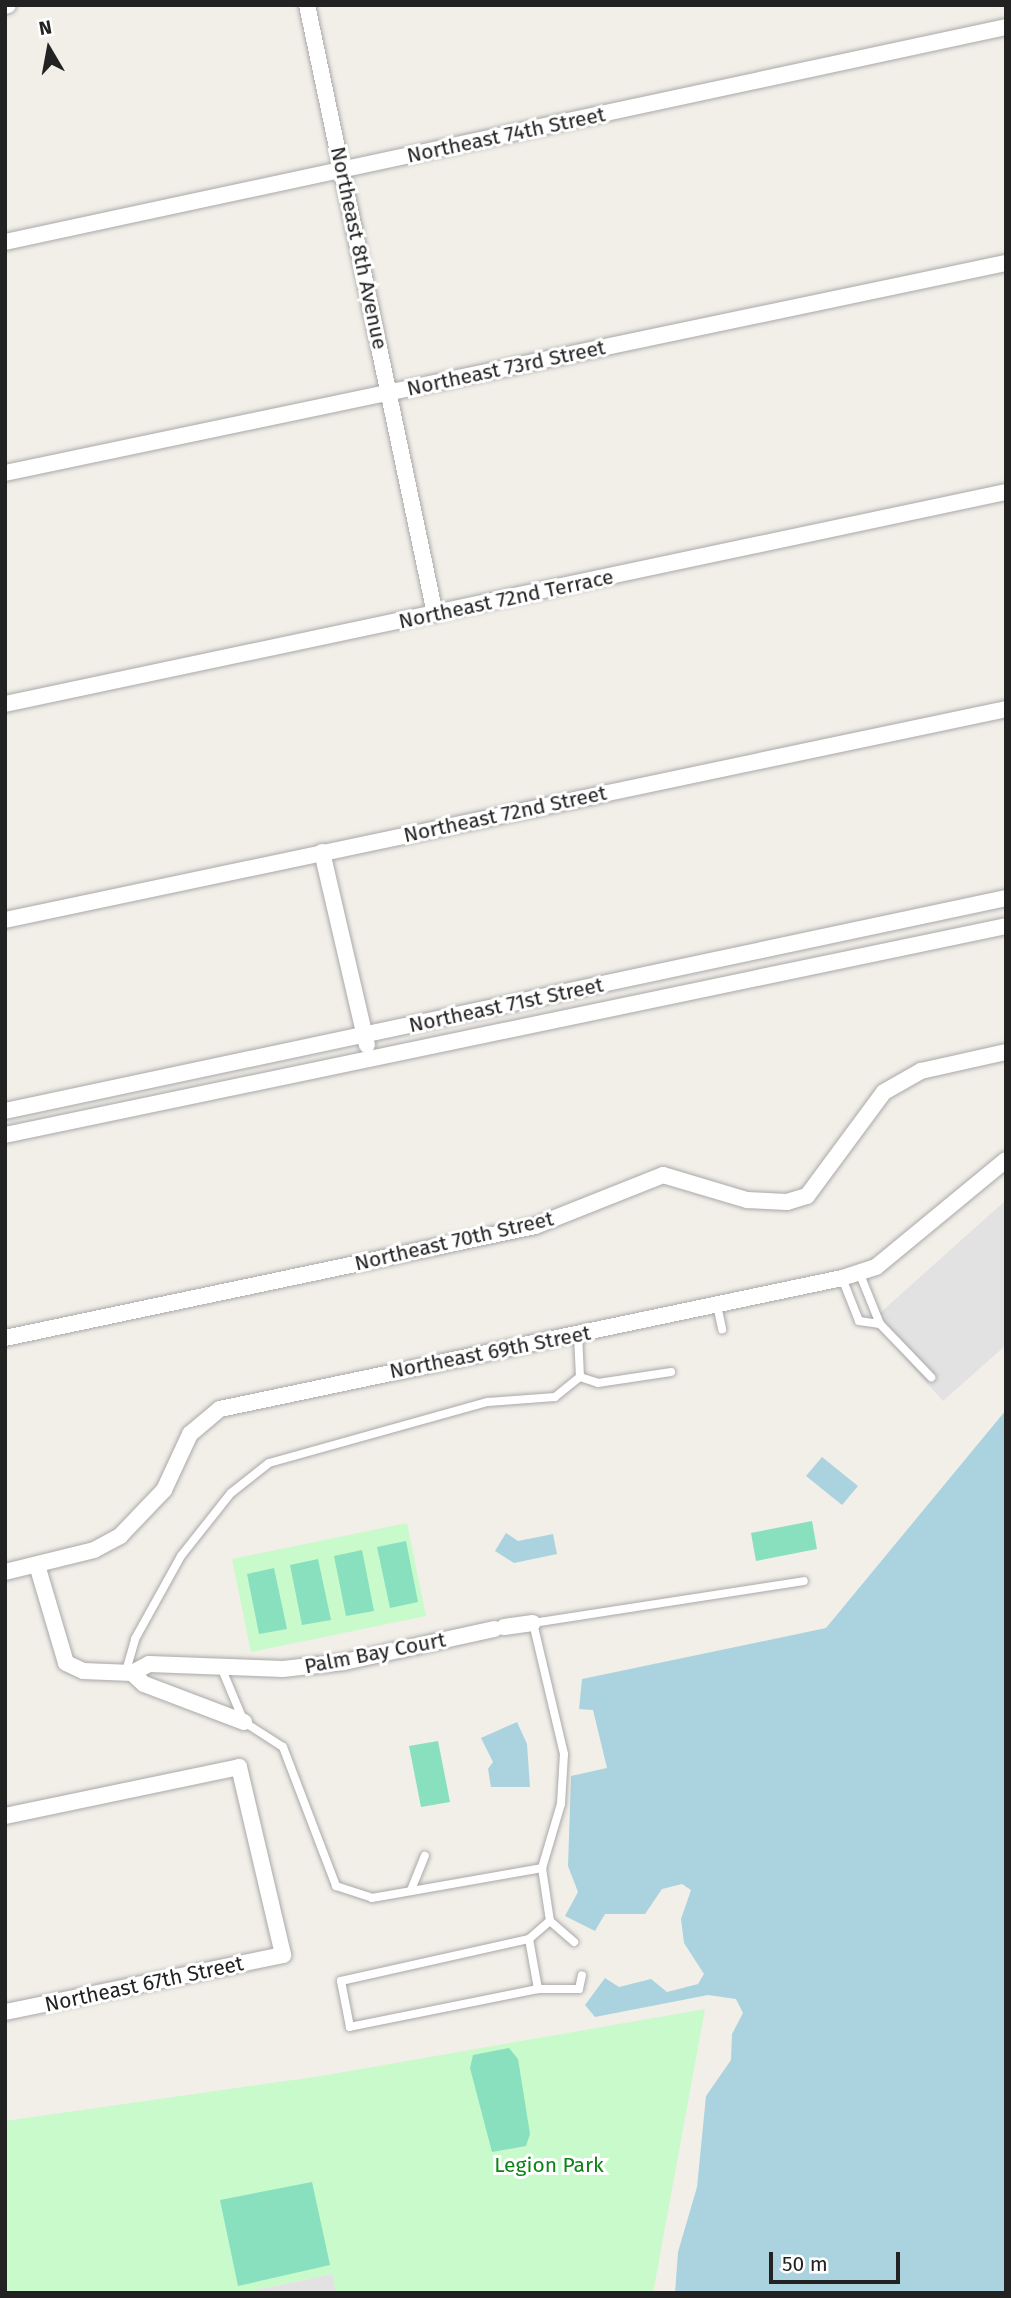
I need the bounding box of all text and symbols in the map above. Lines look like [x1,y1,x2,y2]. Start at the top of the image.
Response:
north arrow [14,14,84,84]
text: N [37,15,53,40]
street label: Northeast 74th Street [405,102,607,168]
street label: Northeast 8th Avenue [325,144,393,352]
street label: Northeast 73rd Street [405,335,607,401]
street label: Northeast 72nd Terrace [396,564,616,634]
street label: Northeast 72nd Street [401,780,609,848]
street label: Northeast 71st Street [407,972,605,1038]
street label: Northeast 70th Street [352,1206,556,1276]
street label: Northeast 69th Street [387,1320,593,1384]
street label: Palm Bay Court [302,1627,448,1679]
street label: Northeast 67th Street [42,1951,246,2017]
park label: Legion Park [494,2152,604,2178]
scale bar [773,2238,904,2282]
text: 50 m [782,2251,828,2277]

